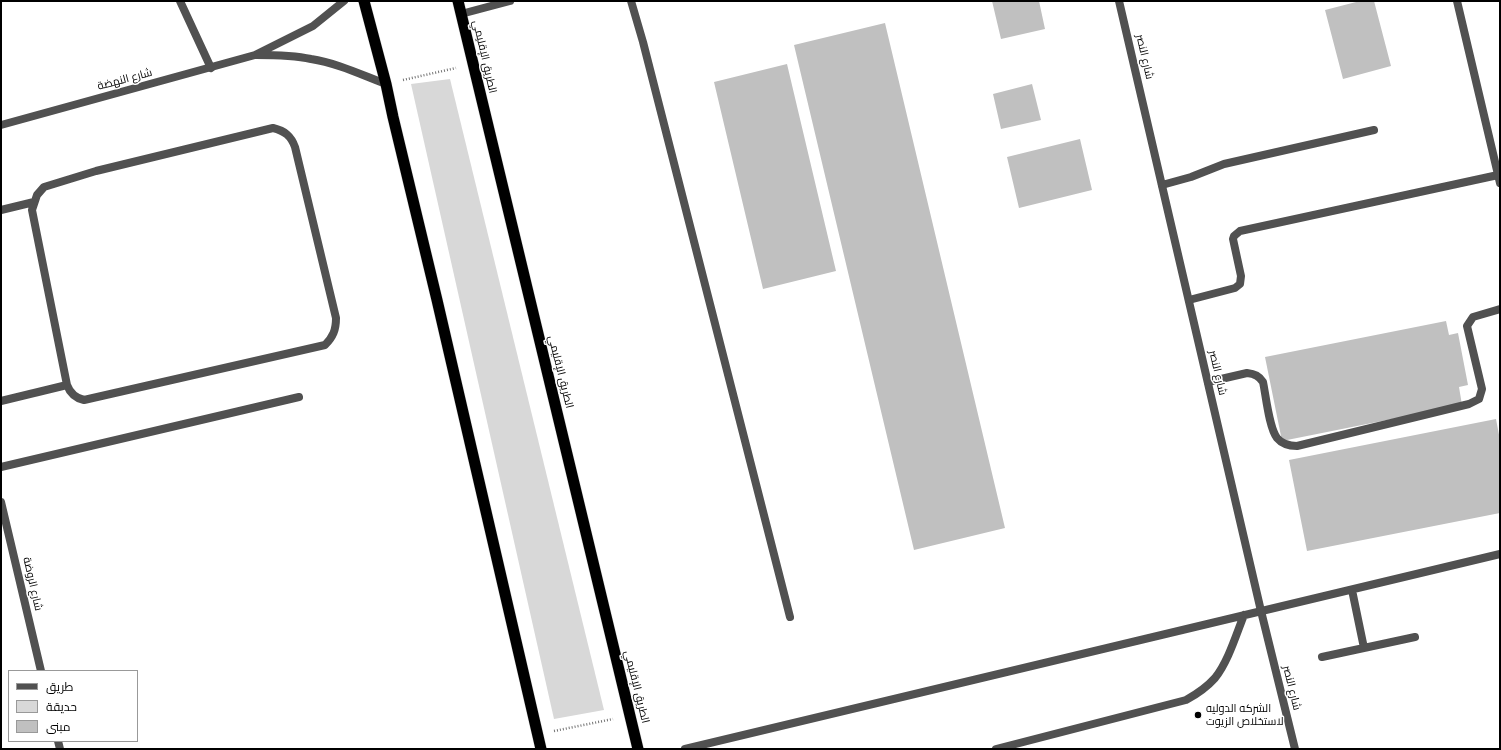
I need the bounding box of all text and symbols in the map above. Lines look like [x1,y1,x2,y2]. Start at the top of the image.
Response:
street label: الطريق الإقليمي [469,19,499,95]
street label: شارع النصر [1132,33,1156,81]
street label: شارع النهضة [96,66,154,94]
street label: الطريق الإقليمي [545,334,575,410]
street label: شارع النصر [1205,349,1229,397]
street label: شارع الروضة [19,556,45,612]
street label: الطريق الإقليمي [621,649,651,725]
street label: شارع النصر [1279,664,1303,712]
legend [8,670,138,742]
text: طريق [46,679,73,695]
text: حديقة [46,699,77,715]
place label: الشركه الدوليه لاستخلاص الزيوت [1206,702,1284,728]
marker: الشركه الدوليه لاستخلاص الزيوت [1193,710,1203,720]
text: مبنى [46,719,71,735]

